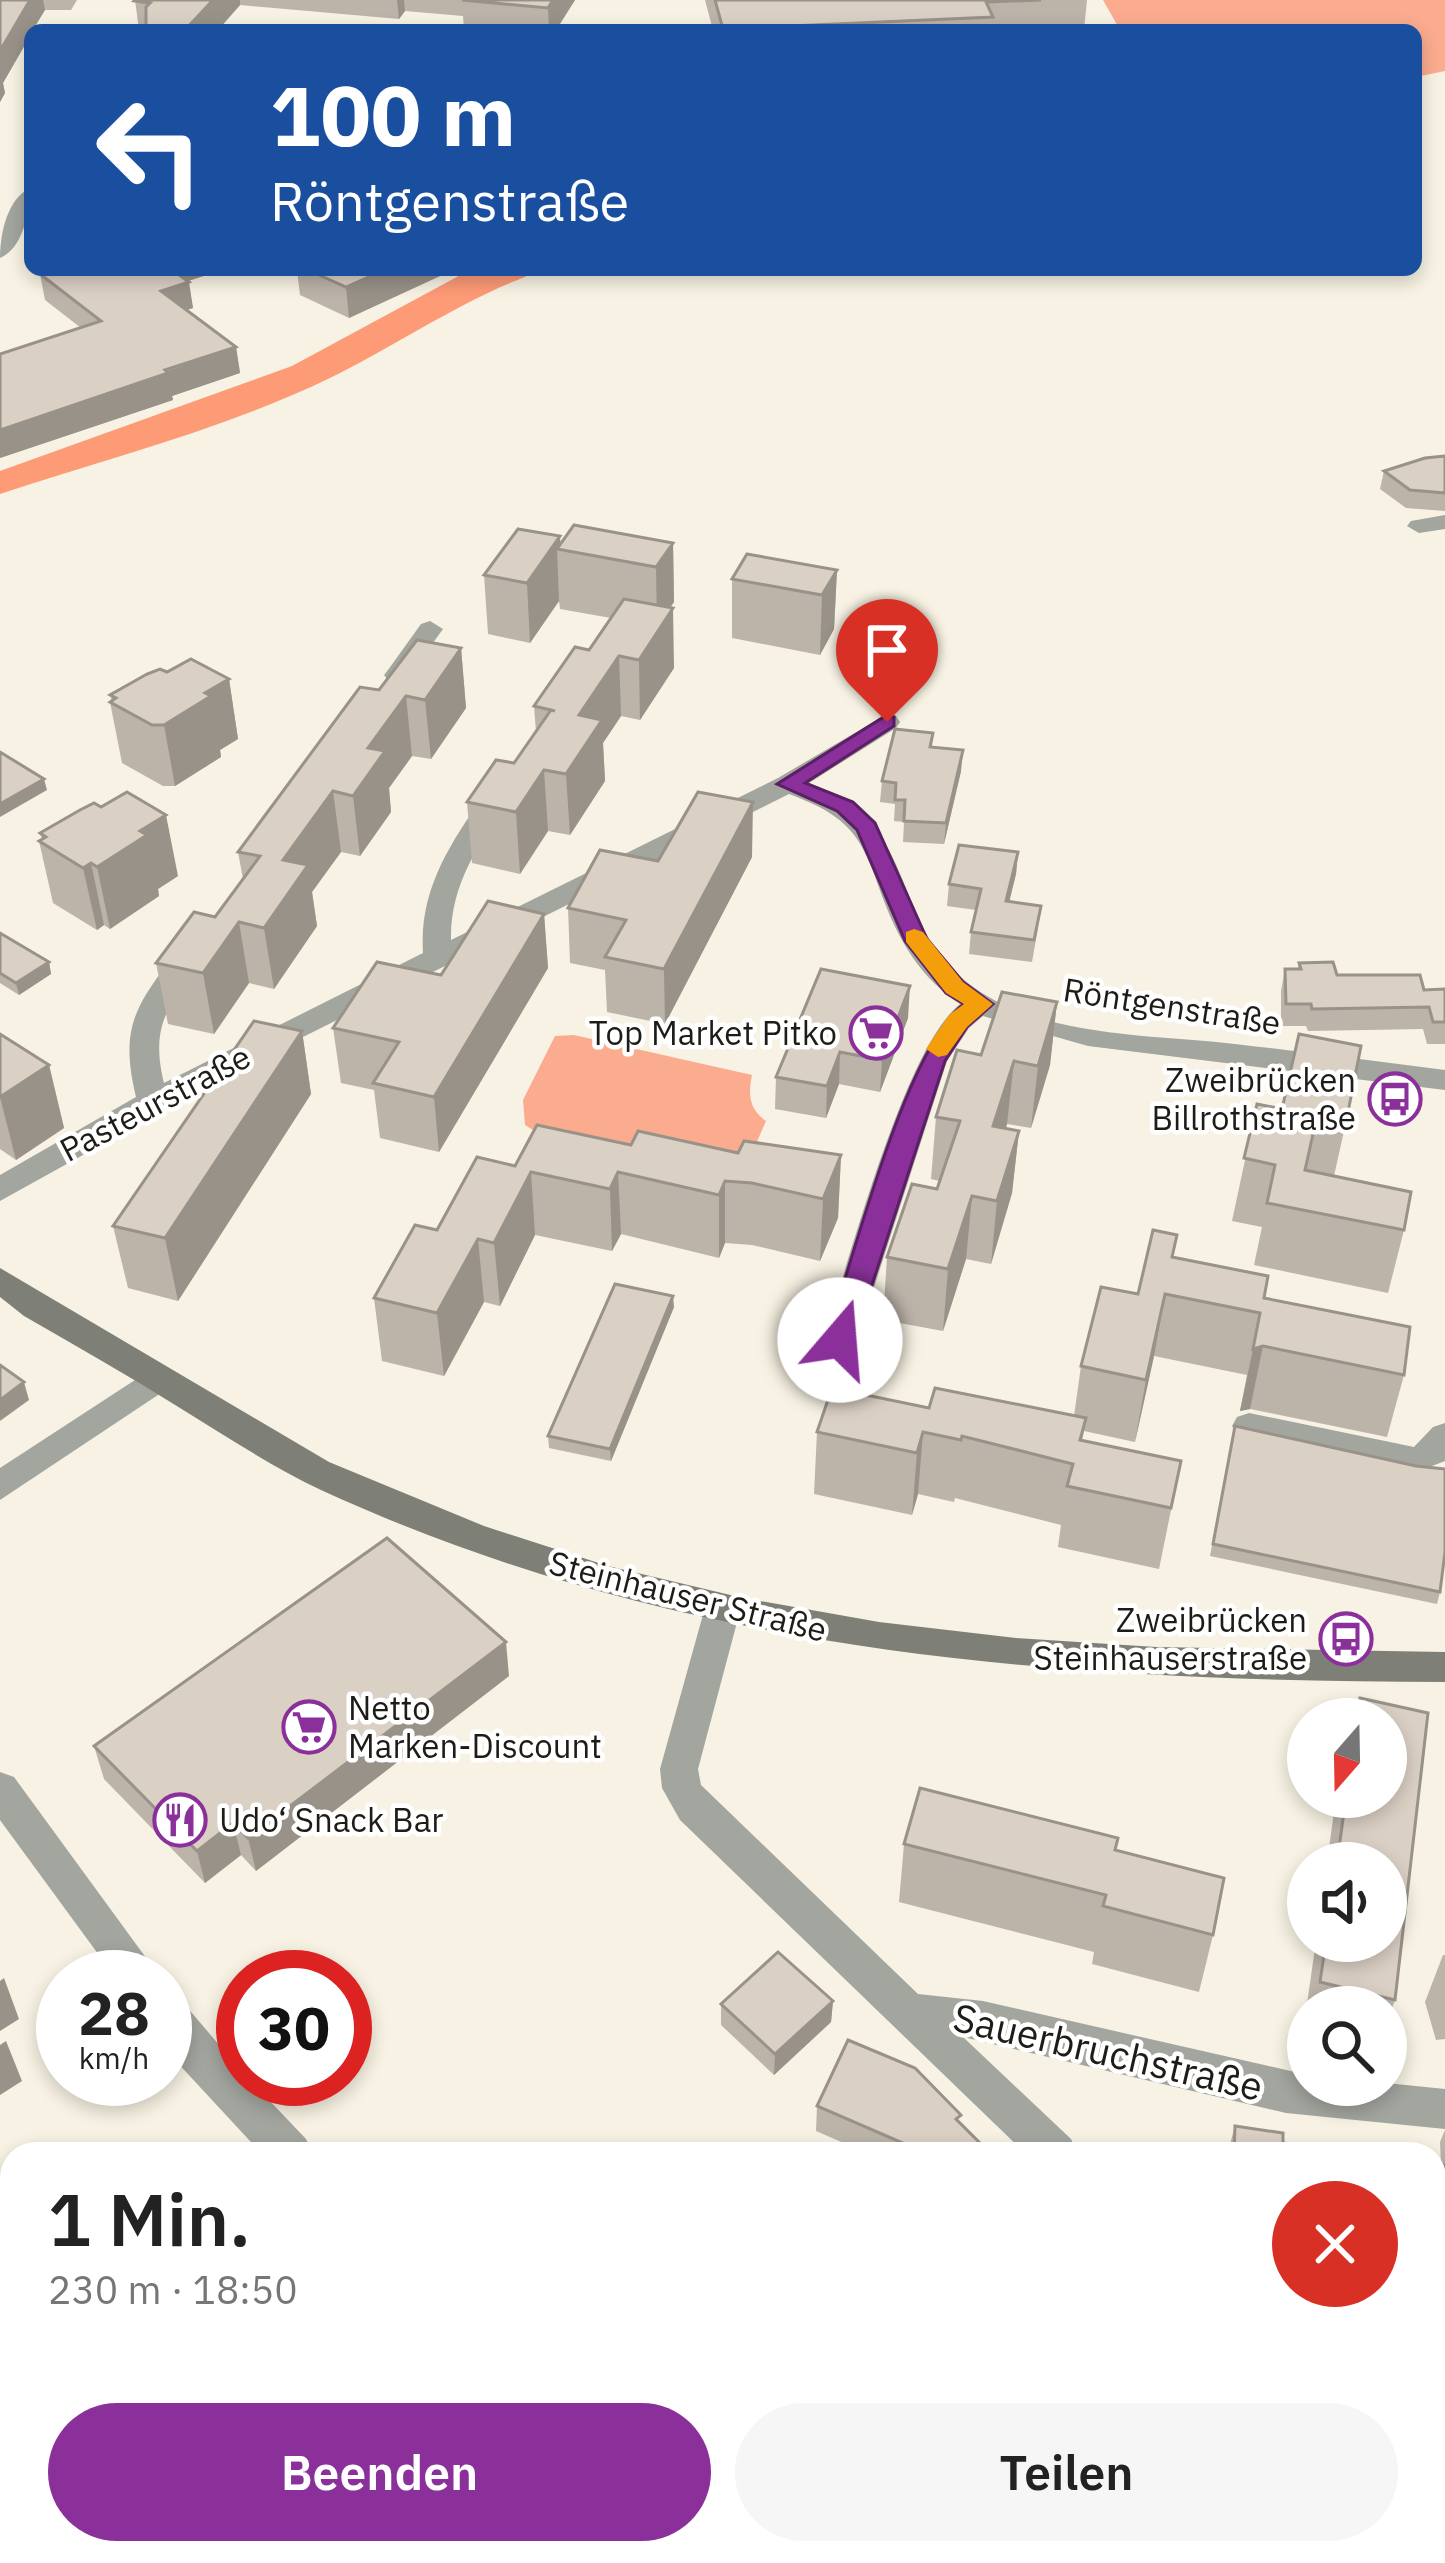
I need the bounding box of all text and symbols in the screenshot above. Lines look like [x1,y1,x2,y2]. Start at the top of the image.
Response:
text: 100 m [270,60,516,169]
icon: left [72,72,228,228]
text: Röntgenstraße [270,166,629,236]
pin [836,599,938,722]
icon: arrive [854,617,920,683]
street label: Röntgenstraße [1060,967,1284,1044]
supermarket icon: Top Market Pitko [848,1005,904,1061]
place label: Top Market Pitko [589,1011,837,1054]
street label: Pasteurstraße [52,1034,257,1171]
place label: Zweibrücken Billrothstraße [1151,1058,1356,1139]
bus stop icon: Zweibrücken Billrothstraße [1367,1071,1423,1127]
position arrow [777,1277,903,1403]
street label: Steinhauser Straße [545,1540,831,1651]
place label: Zweibrücken Steinhauserstraße [1034,1598,1307,1679]
bus stop icon: Zweibrücken Steinhauserstraße [1318,1611,1374,1667]
place label: Netto Marken-Discount [348,1686,602,1767]
north arrow [1287,1698,1407,1818]
map controls [1287,1698,1407,2106]
supermarket icon: Netto Marken-Discount [281,1699,337,1755]
restaurant icon: Udo‘ Snack Bar [152,1792,208,1848]
place label: Udo‘ Snack Bar [219,1798,443,1841]
button: sound [1287,1842,1407,1962]
speed limit sign: 30 [216,1950,372,2106]
text: 28 [78,1973,150,2052]
button: search [1287,1986,1407,2106]
street label: Sauerbruchstraße [948,1991,1268,2112]
text: km/h [79,2038,149,2077]
text: 1 Min. [48,2172,251,2266]
button: close [1272,2181,1398,2307]
text: 230 m · 18:50 [48,2264,298,2315]
button: Beenden [48,2403,711,2541]
button: Teilen [735,2403,1398,2541]

